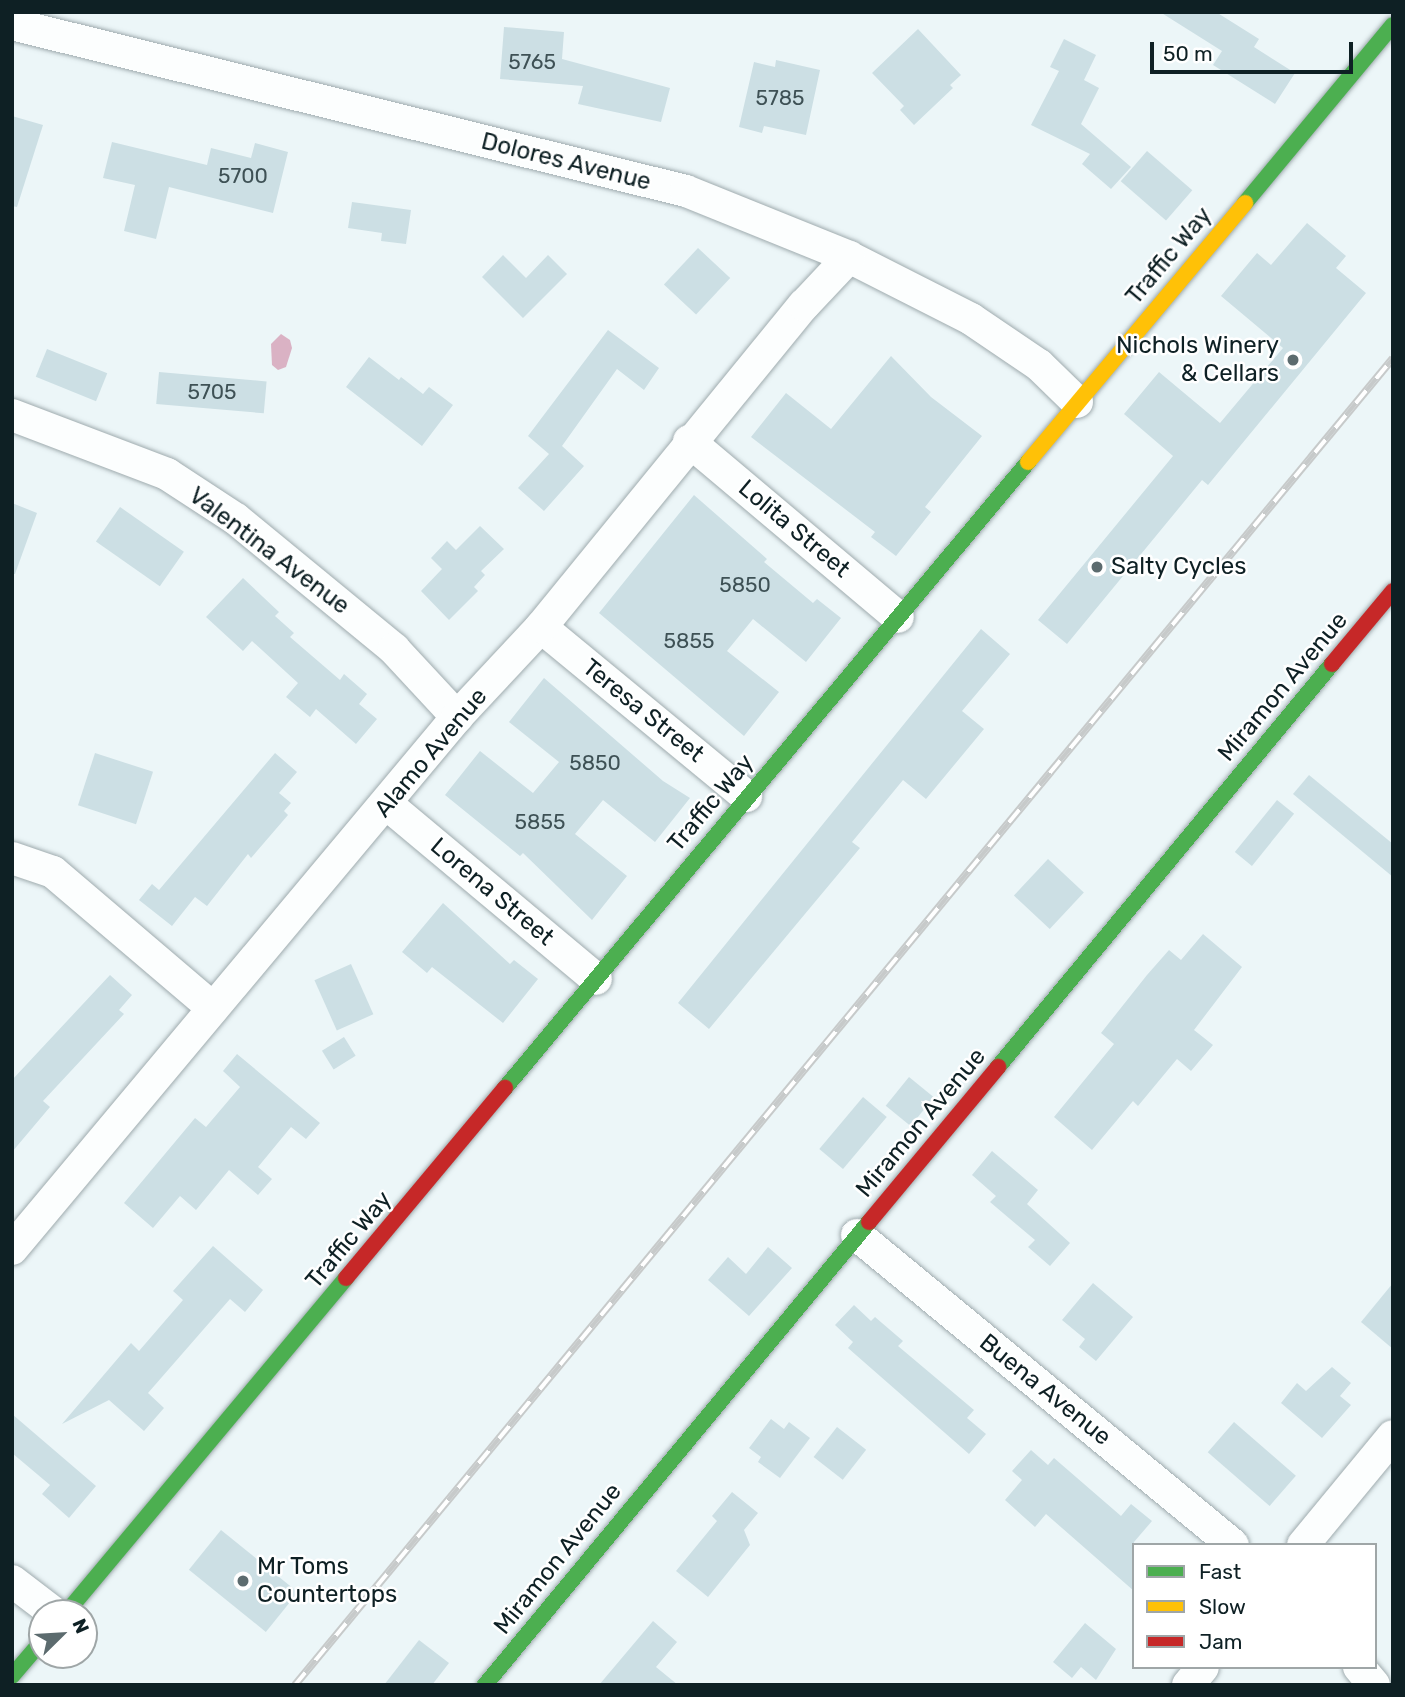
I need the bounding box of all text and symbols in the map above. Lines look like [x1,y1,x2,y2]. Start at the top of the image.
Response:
scale bar [1153,28,1356,72]
text: 50 m [1163,41,1213,66]
house number: 5765 [508,49,556,75]
house number: 5785 [755,85,805,111]
street label: Dolores Avenue [478,127,654,197]
house number: 5700 [218,163,268,189]
street label: Traffic Way [1120,201,1218,311]
place label: Nichols Winery & Cellars [1116,332,1279,388]
marker: Nichols Winery & Cellars [1285,352,1301,368]
house number: 5705 [187,379,237,405]
street label: Lolita Street [732,474,856,584]
street label: Valentina Avenue [183,481,355,621]
place label: Salty Cycles [1111,553,1247,581]
marker: Salty Cycles [1089,559,1105,575]
house number: 5850 [719,572,771,598]
street label: Miramon Avenue [1212,606,1354,768]
house number: 5855 [664,628,714,654]
street label: Teresa Street [576,653,710,769]
street label: Alamo Avenue [368,682,494,824]
street label: Traffic Way [662,748,760,858]
house number: 5850 [569,750,621,776]
house number: 5855 [515,809,565,835]
street label: Lorena Street [424,832,560,952]
street label: Miramon Avenue [850,1042,992,1204]
street label: Traffic Way [300,1185,398,1295]
street label: Buena Avenue [973,1328,1117,1452]
street label: Miramon Avenue [488,1477,628,1641]
legend [1132,1543,1377,1669]
place label: Mr Toms Countertops [257,1553,397,1609]
text: Fast [1199,1559,1241,1584]
marker: Mr Toms Countertops [235,1573,251,1589]
text: Slow [1199,1594,1246,1619]
north arrow [28,1599,98,1669]
text: N [68,1615,94,1637]
text: Jam [1199,1629,1243,1654]

